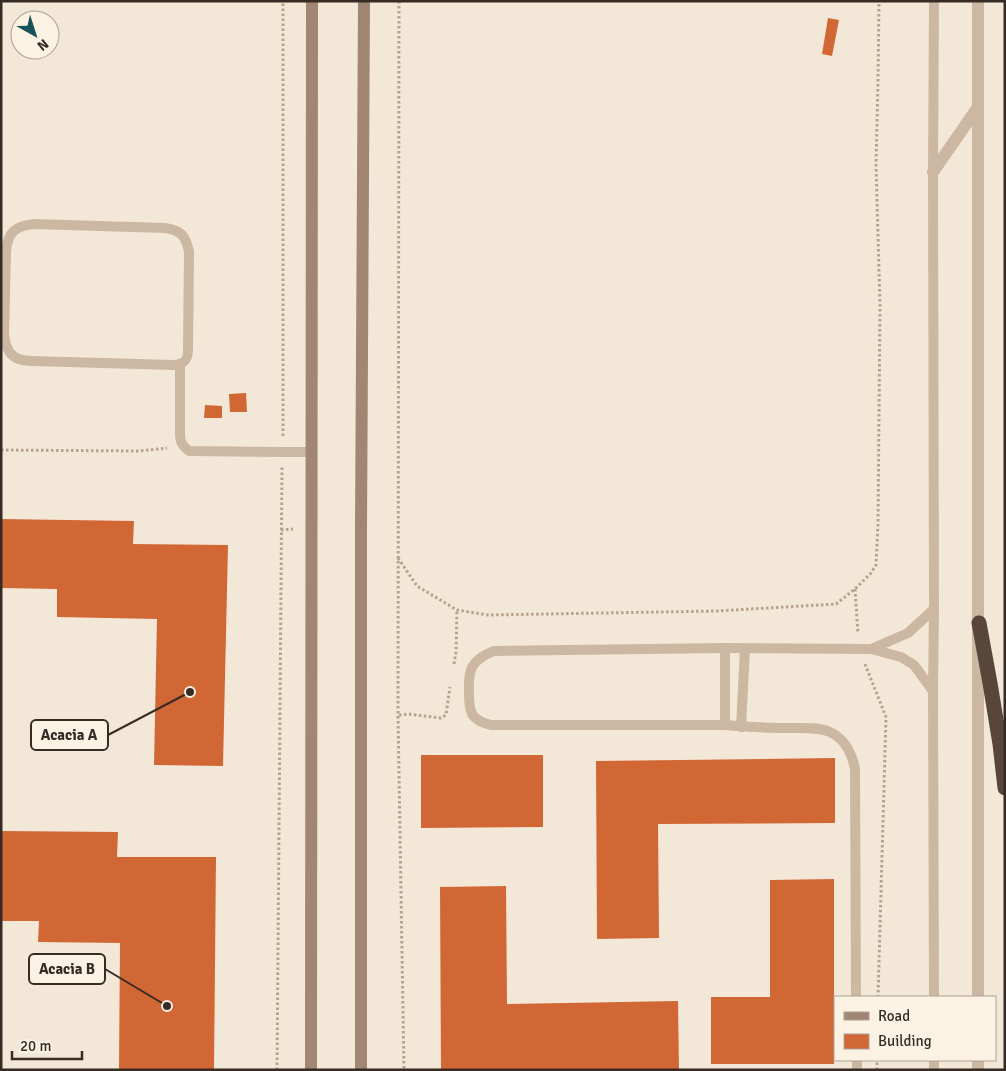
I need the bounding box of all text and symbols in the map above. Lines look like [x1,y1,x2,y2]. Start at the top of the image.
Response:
north arrow [10,10,60,60]
text: N [34,35,52,54]
callout: Acacia A [31,720,108,750]
text: Acacia A [41,726,98,744]
callout: Acacia B [29,954,105,984]
text: Acacia B [39,960,95,978]
legend [834,996,996,1061]
text: Road [878,1007,910,1025]
scale bar [12,1028,82,1060]
text: Building [878,1032,932,1050]
text: 20 m [20,1037,51,1055]

